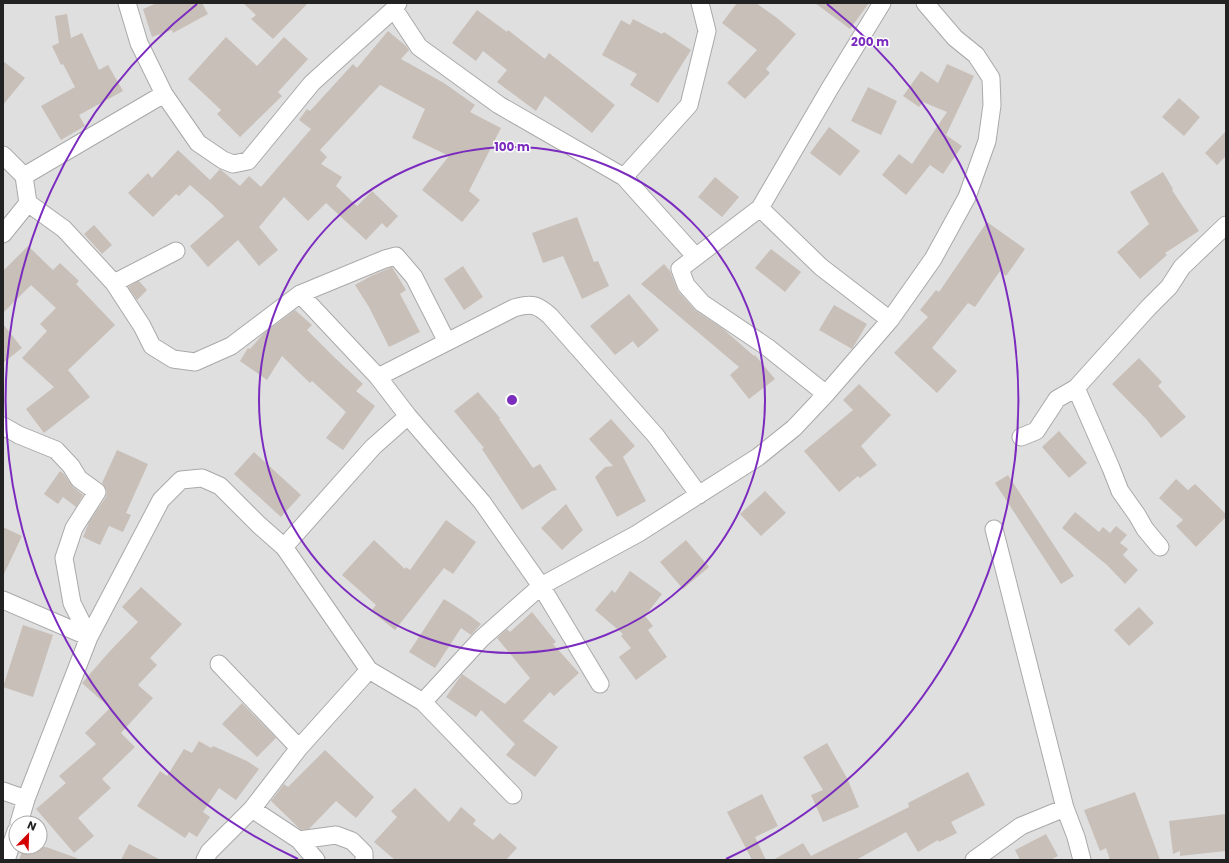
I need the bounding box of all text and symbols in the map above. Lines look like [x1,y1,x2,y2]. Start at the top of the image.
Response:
text: 200 m [851,33,889,50]
text: 100 m [494,138,530,155]
centre of rings [505,393,519,407]
north arrow [8,815,48,855]
text: N [25,817,39,835]

